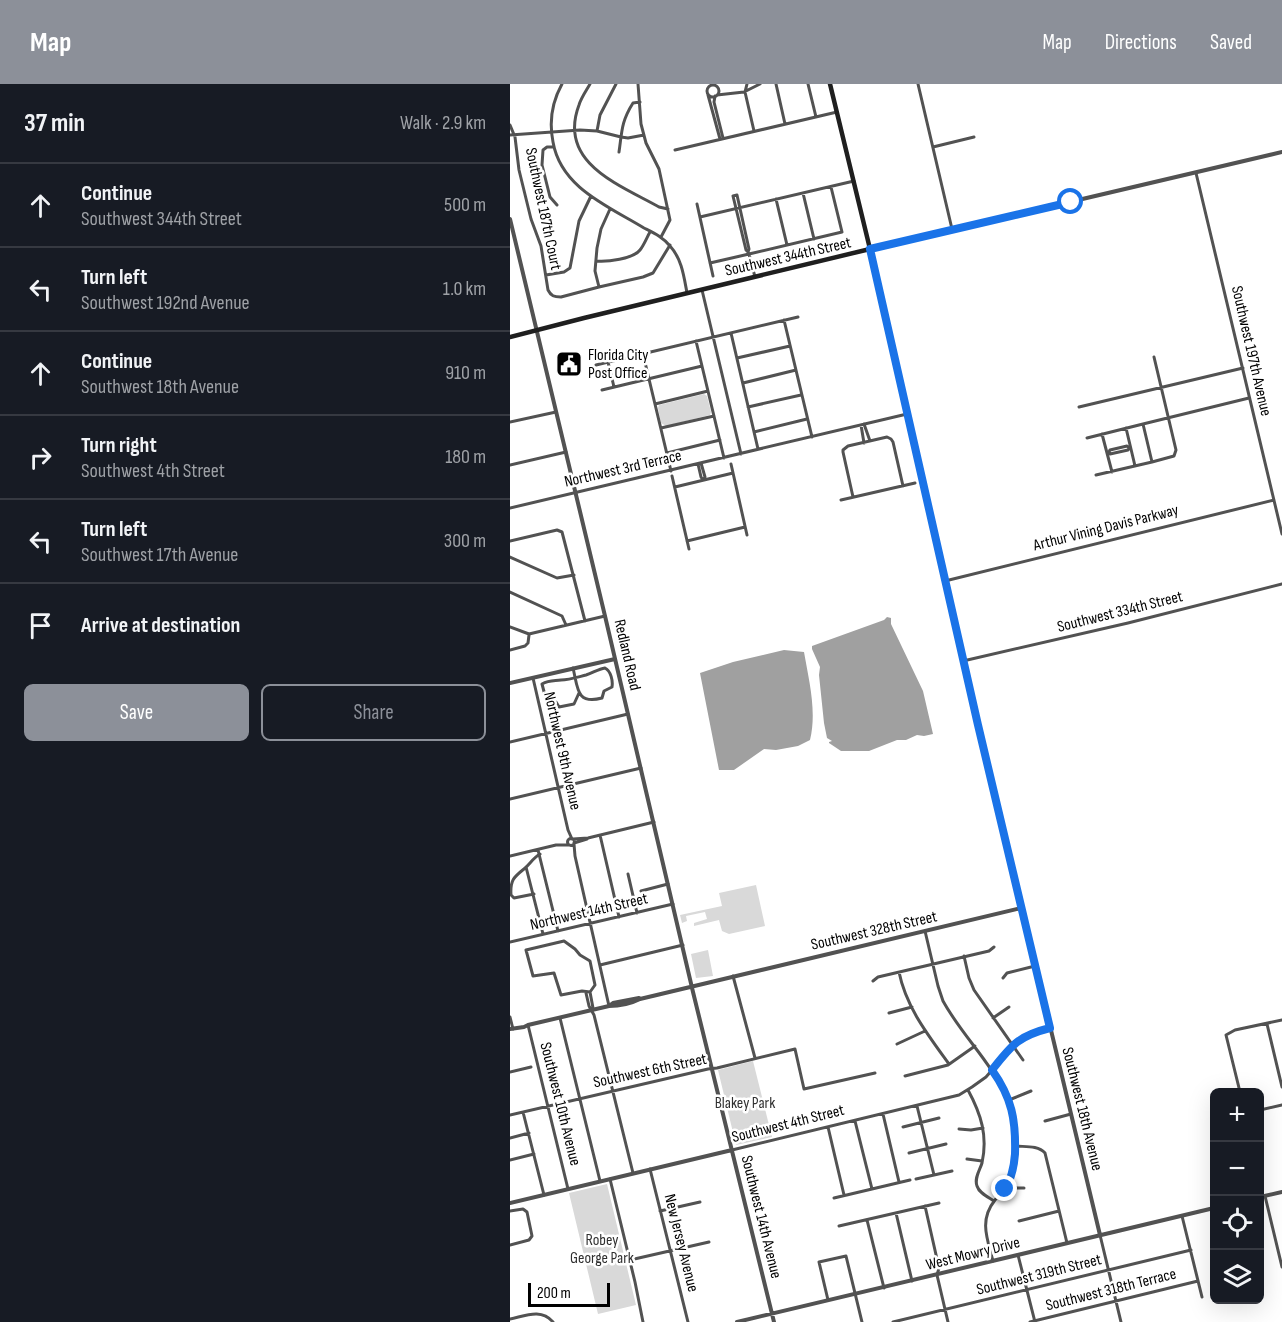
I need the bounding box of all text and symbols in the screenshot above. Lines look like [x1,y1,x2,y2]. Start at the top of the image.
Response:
text: Map [30,26,71,59]
text: Map [1042,30,1072,55]
text: Directions [1105,30,1177,55]
text: Saved [1210,30,1252,55]
text: 37 min [24,108,85,139]
text: Walk · 2.9 km [400,111,486,135]
street label: Southwest 187th Court [521,146,565,272]
text: Continue [81,180,152,207]
route start [1057,188,1083,214]
icon: ahead [24,189,57,222]
text: 500 m [444,193,486,217]
text: Southwest 344th Street [81,207,242,231]
street label: Southwest 344th Street [723,233,853,281]
text: Turn left [81,264,147,291]
icon: left [24,273,57,306]
text: 1.0 km [443,277,486,301]
street label: Southwest 197th Avenue [1227,284,1275,418]
text: Southwest 192nd Avenue [81,291,250,315]
place label: Florida City Post Office [588,346,648,383]
text: Continue [81,348,152,375]
public building icon: Florida City Post Office [554,349,584,379]
icon: ahead [24,357,57,390]
text: 910 m [445,361,486,385]
text: Southwest 18th Avenue [81,375,239,399]
text: Turn right [81,432,157,459]
icon: right [24,441,57,474]
text: 180 m [445,445,486,469]
street label: Northwest 3rd Terrace [562,446,684,492]
text: Southwest 4th Street [81,459,225,483]
street label: Arthur Vining Davis Parkway [1030,501,1181,555]
text: Turn left [81,516,147,543]
icon: left [24,525,57,558]
text: 300 m [444,529,486,553]
text: Southwest 17th Avenue [81,543,238,567]
street label: Southwest 334th Street [1055,587,1185,637]
icon: arrive [24,609,57,642]
text: Arrive at destination [81,612,240,639]
street label: Redland Road [610,618,644,692]
button: Save [24,684,249,741]
button: Share [261,684,486,741]
street label: Northwest 9th Avenue [539,690,585,812]
street label: Northwest 14th Street [528,889,650,935]
street label: Southwest 328th Street [809,907,939,955]
street label: Southwest 10th Avenue [535,1040,585,1168]
street label: Southwest 18th Avenue [1057,1045,1107,1173]
street label: Southwest 6th Street [592,1050,709,1092]
map controls [1210,1088,1264,1304]
button: + [1210,1088,1264,1142]
park label: Blakey Park [715,1094,775,1113]
street label: Southwest 4th Street [730,1101,846,1147]
button: − [1210,1142,1264,1196]
street label: Southwest 14th Avenue [737,1154,785,1280]
route end [991,1175,1017,1201]
street label: New Jersey Avenue [660,1192,702,1294]
button: locate [1210,1196,1264,1250]
park label: Robey George Park [570,1231,634,1268]
street label: West Mowry Drive [924,1233,1022,1275]
street label: Southwest 319th Street [975,1250,1103,1300]
button: layers [1210,1250,1264,1304]
street label: Southwest 318th Terrace [1044,1265,1178,1315]
scale bar [528,1280,610,1308]
text: 200 m [537,1284,571,1303]

